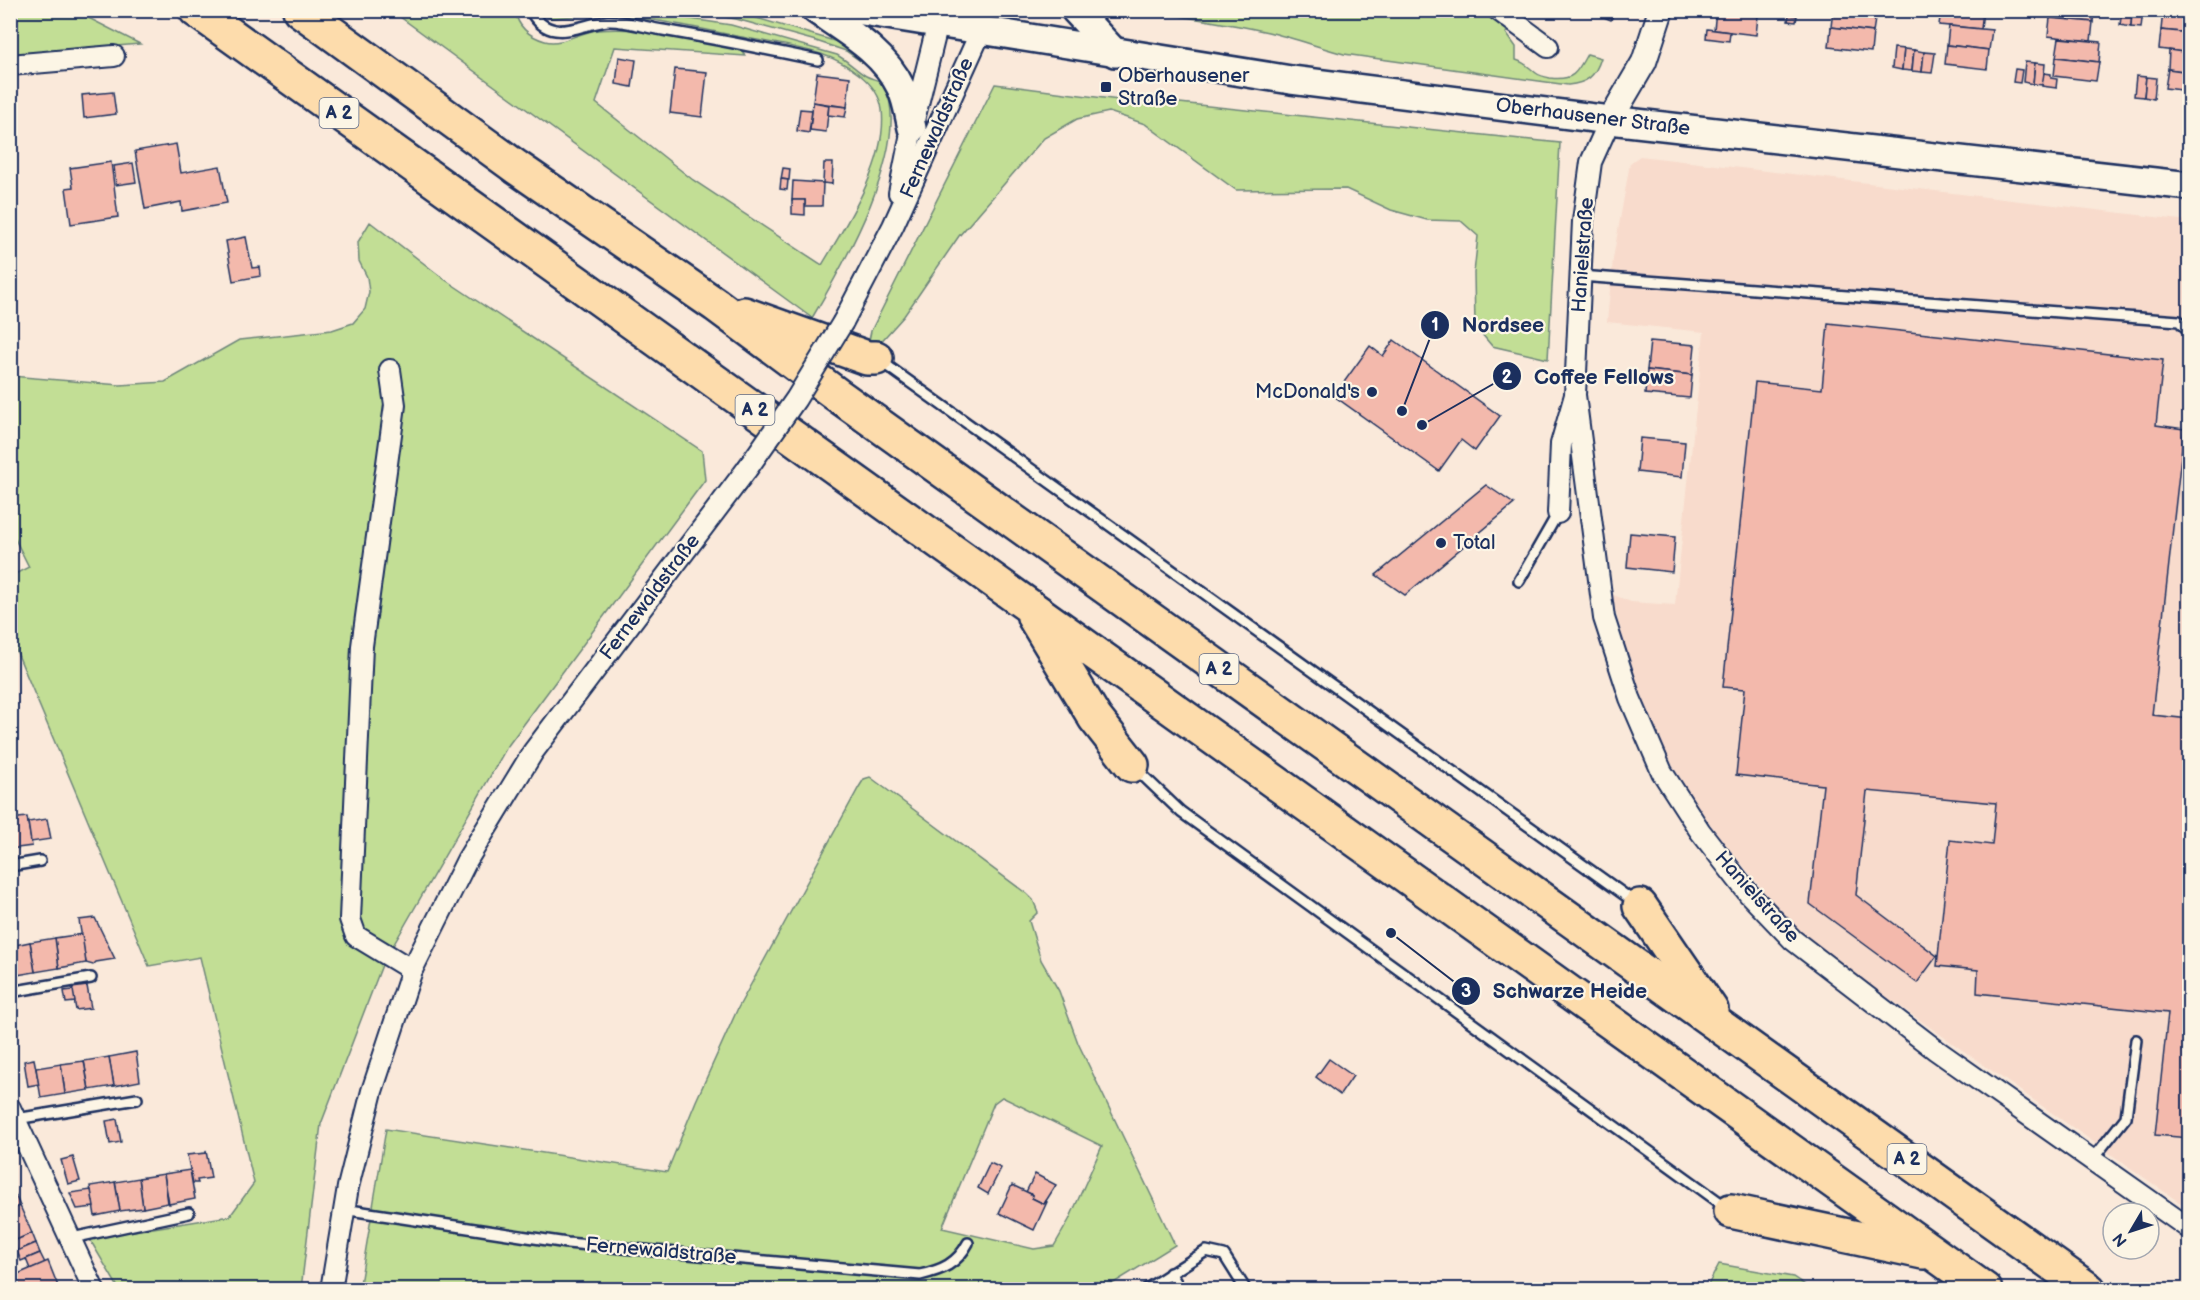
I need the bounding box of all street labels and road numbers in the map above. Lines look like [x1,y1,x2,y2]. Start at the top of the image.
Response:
street label: Fernewaldstraße [895,54,979,202]
street label: Oberhausener Straße [1494,93,1692,141]
road number: A 2 [320,98,358,128]
street label: Hanielstraße [1567,196,1599,313]
road number: A 2 [736,395,774,425]
street label: Fernewaldstraße [595,529,705,665]
road number: A 2 [1200,654,1238,684]
street label: Hanielstraße [1709,846,1805,948]
road number: A 2 [1888,1144,1926,1174]
street label: Fernewaldstraße [585,1232,737,1270]

